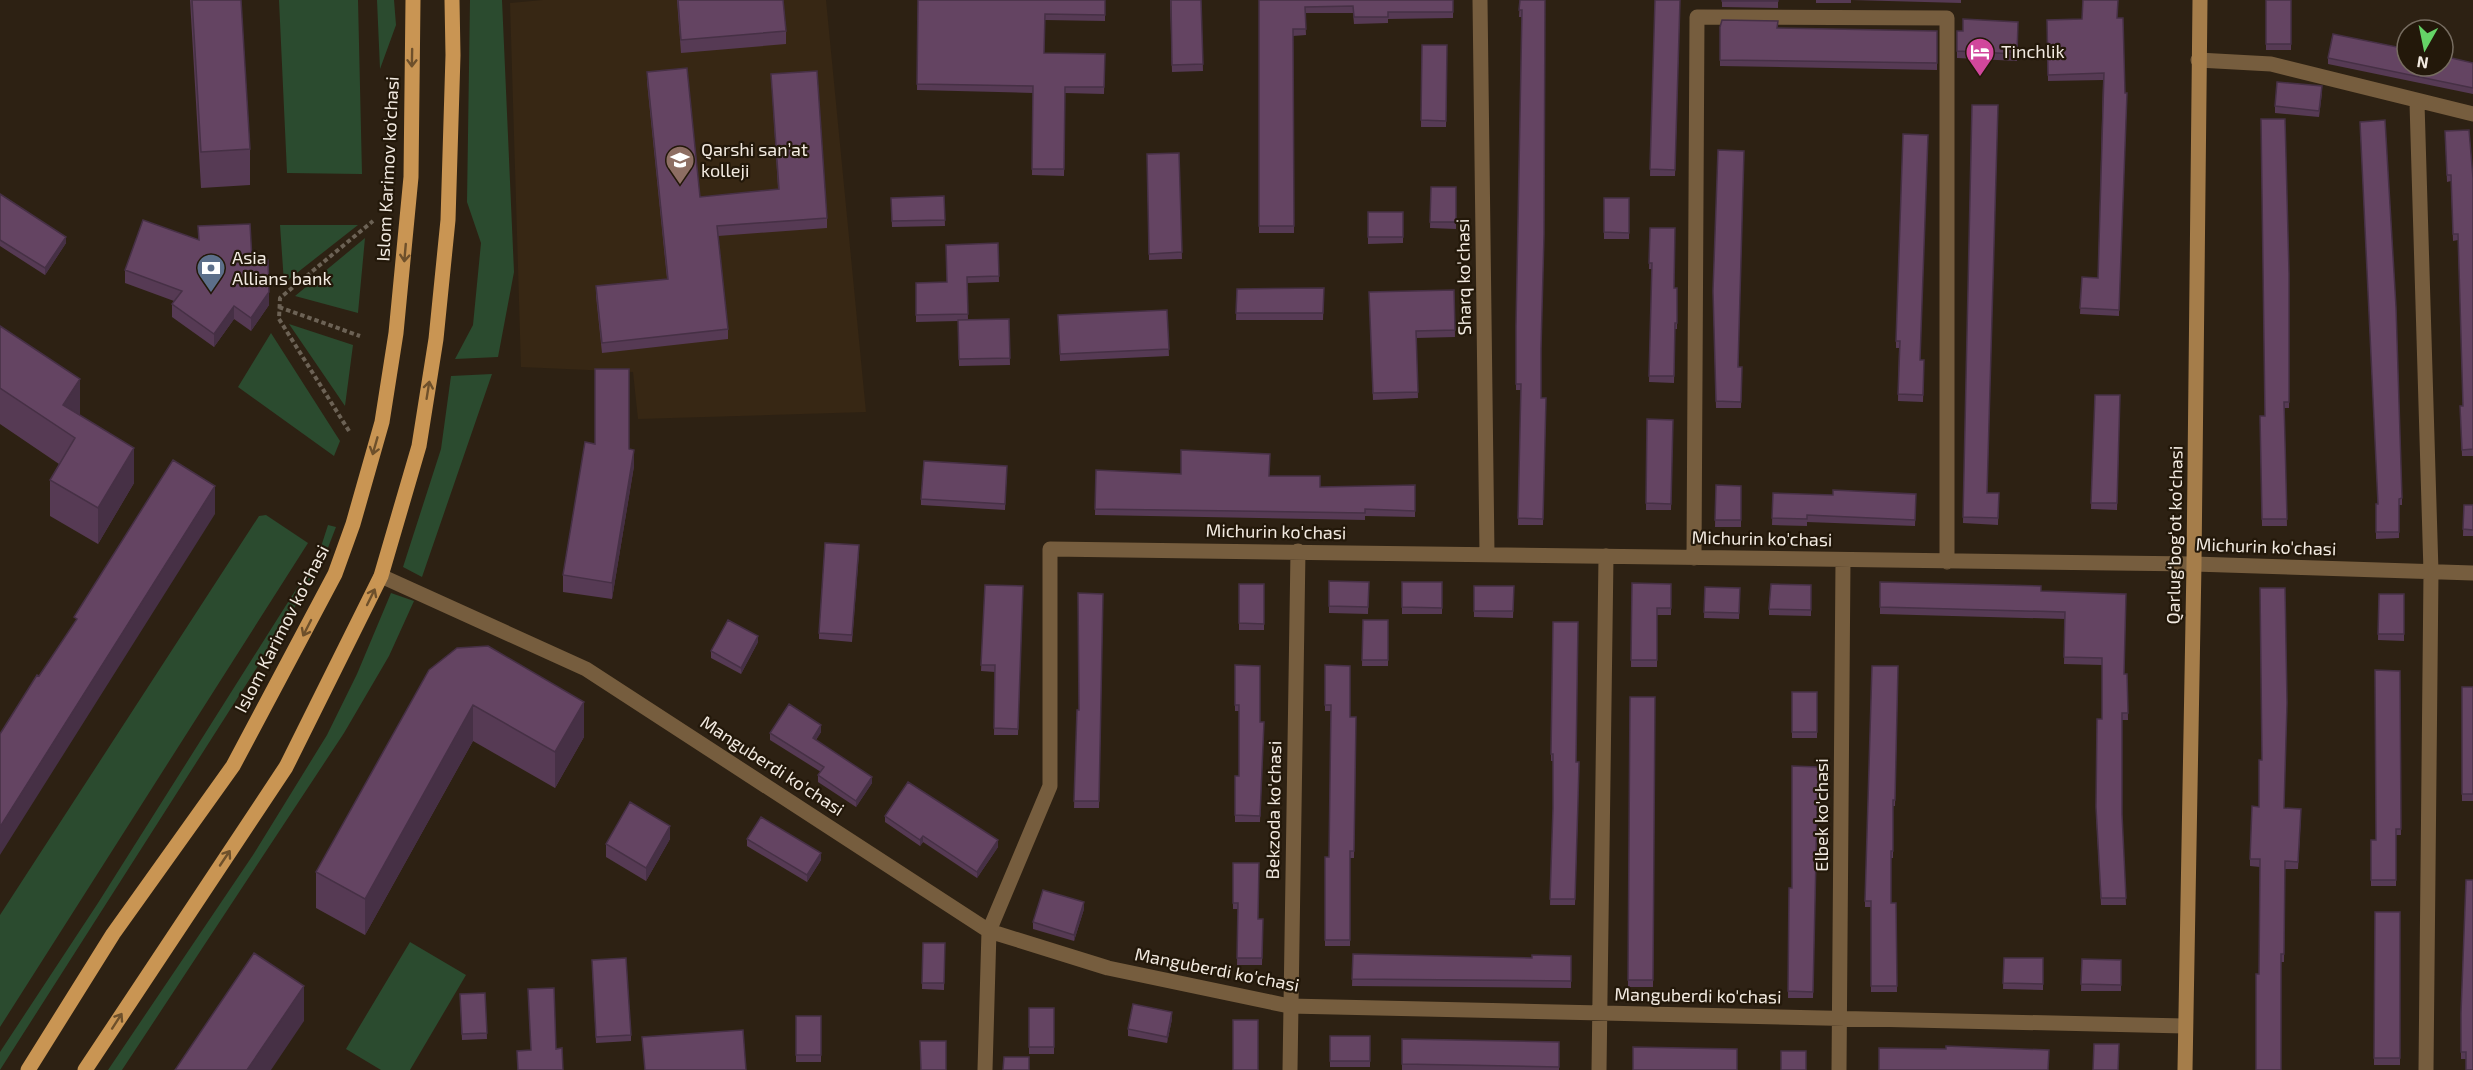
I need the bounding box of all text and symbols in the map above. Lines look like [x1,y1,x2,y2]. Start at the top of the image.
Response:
north arrow [2395,18,2455,78]
hotel icon: Tinchlik [1964,36,1996,78]
place label: Tinchlik [2001,40,2065,62]
one-way arrow [406,48,418,68]
text: N [2415,53,2430,74]
street label: Islom Karimov ko‘chasi [371,76,403,262]
place label: Qarshi san’at kolleji [701,138,808,181]
school or university icon: Qarshi san’at kolleji [664,144,696,186]
street label: Sharq ko'chasi [1451,218,1475,336]
one-way arrow [399,243,410,263]
place label: Asia Allians bank [232,246,332,289]
bank icon: Asia Allians bank [195,252,227,294]
one-way arrow [423,380,434,400]
one-way arrow [369,436,380,455]
street label: Qarlug‘bog‘ot ko‘chasi [2161,445,2187,625]
street label: Michurin ko'chasi [1205,519,1347,543]
street label: Michurin ko'chasi [1691,526,1833,550]
street label: Michurin ko'chasi [2195,533,2337,559]
street label: Islom Karimov ko‘chasi [229,541,333,716]
one-way arrow [365,589,377,607]
one-way arrow [301,618,312,636]
street label: Manguberdi ko'chasi [696,710,849,820]
street label: Bekzoda ko'chasi [1261,741,1285,879]
street label: Elbek ko'chasi [1810,758,1832,872]
one-way arrow [219,851,231,867]
street label: Manguberdi ko'chasi [1133,942,1301,996]
street label: Manguberdi ko'chasi [1614,983,1782,1007]
one-way arrow [111,1013,123,1030]

